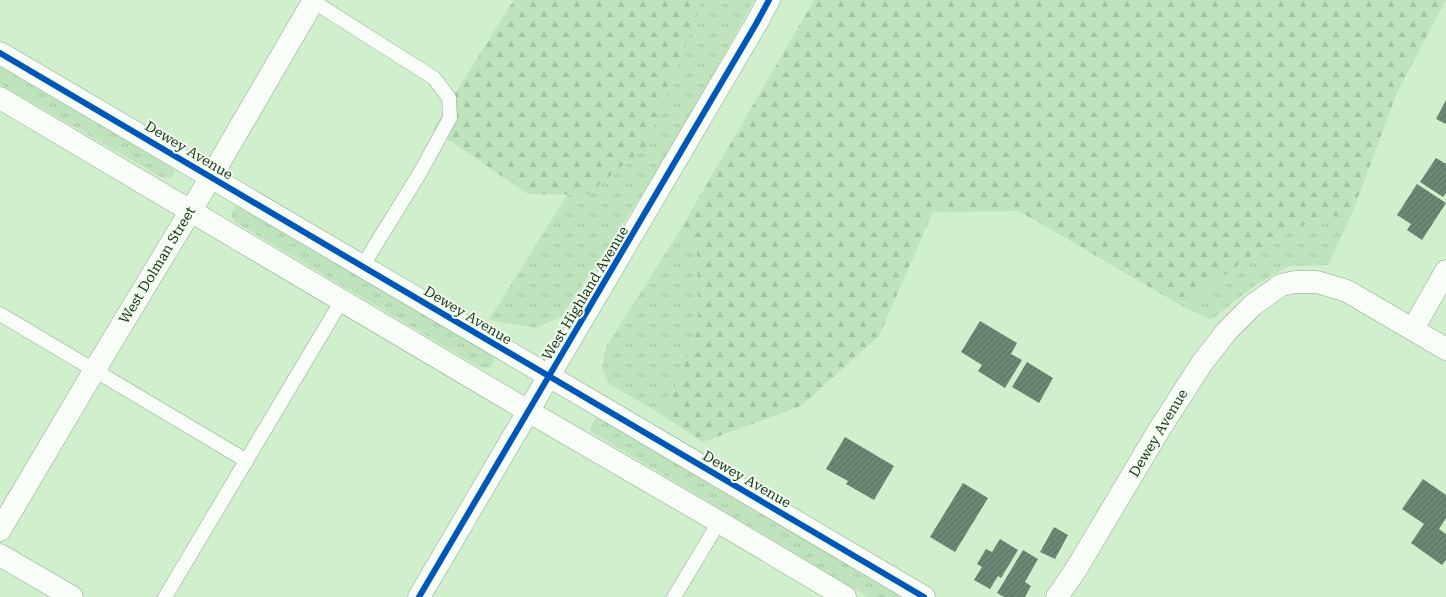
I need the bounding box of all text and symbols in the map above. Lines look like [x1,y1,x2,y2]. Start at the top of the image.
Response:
street label: Dewey Avenue [142,118,236,183]
street label: West Dolman Street [116,204,198,326]
street label: West Highland Avenue [539,223,631,363]
street label: Dewey Avenue [421,283,515,348]
street label: Dewey Avenue [1126,386,1191,480]
street label: Dewey Avenue [700,447,794,511]

